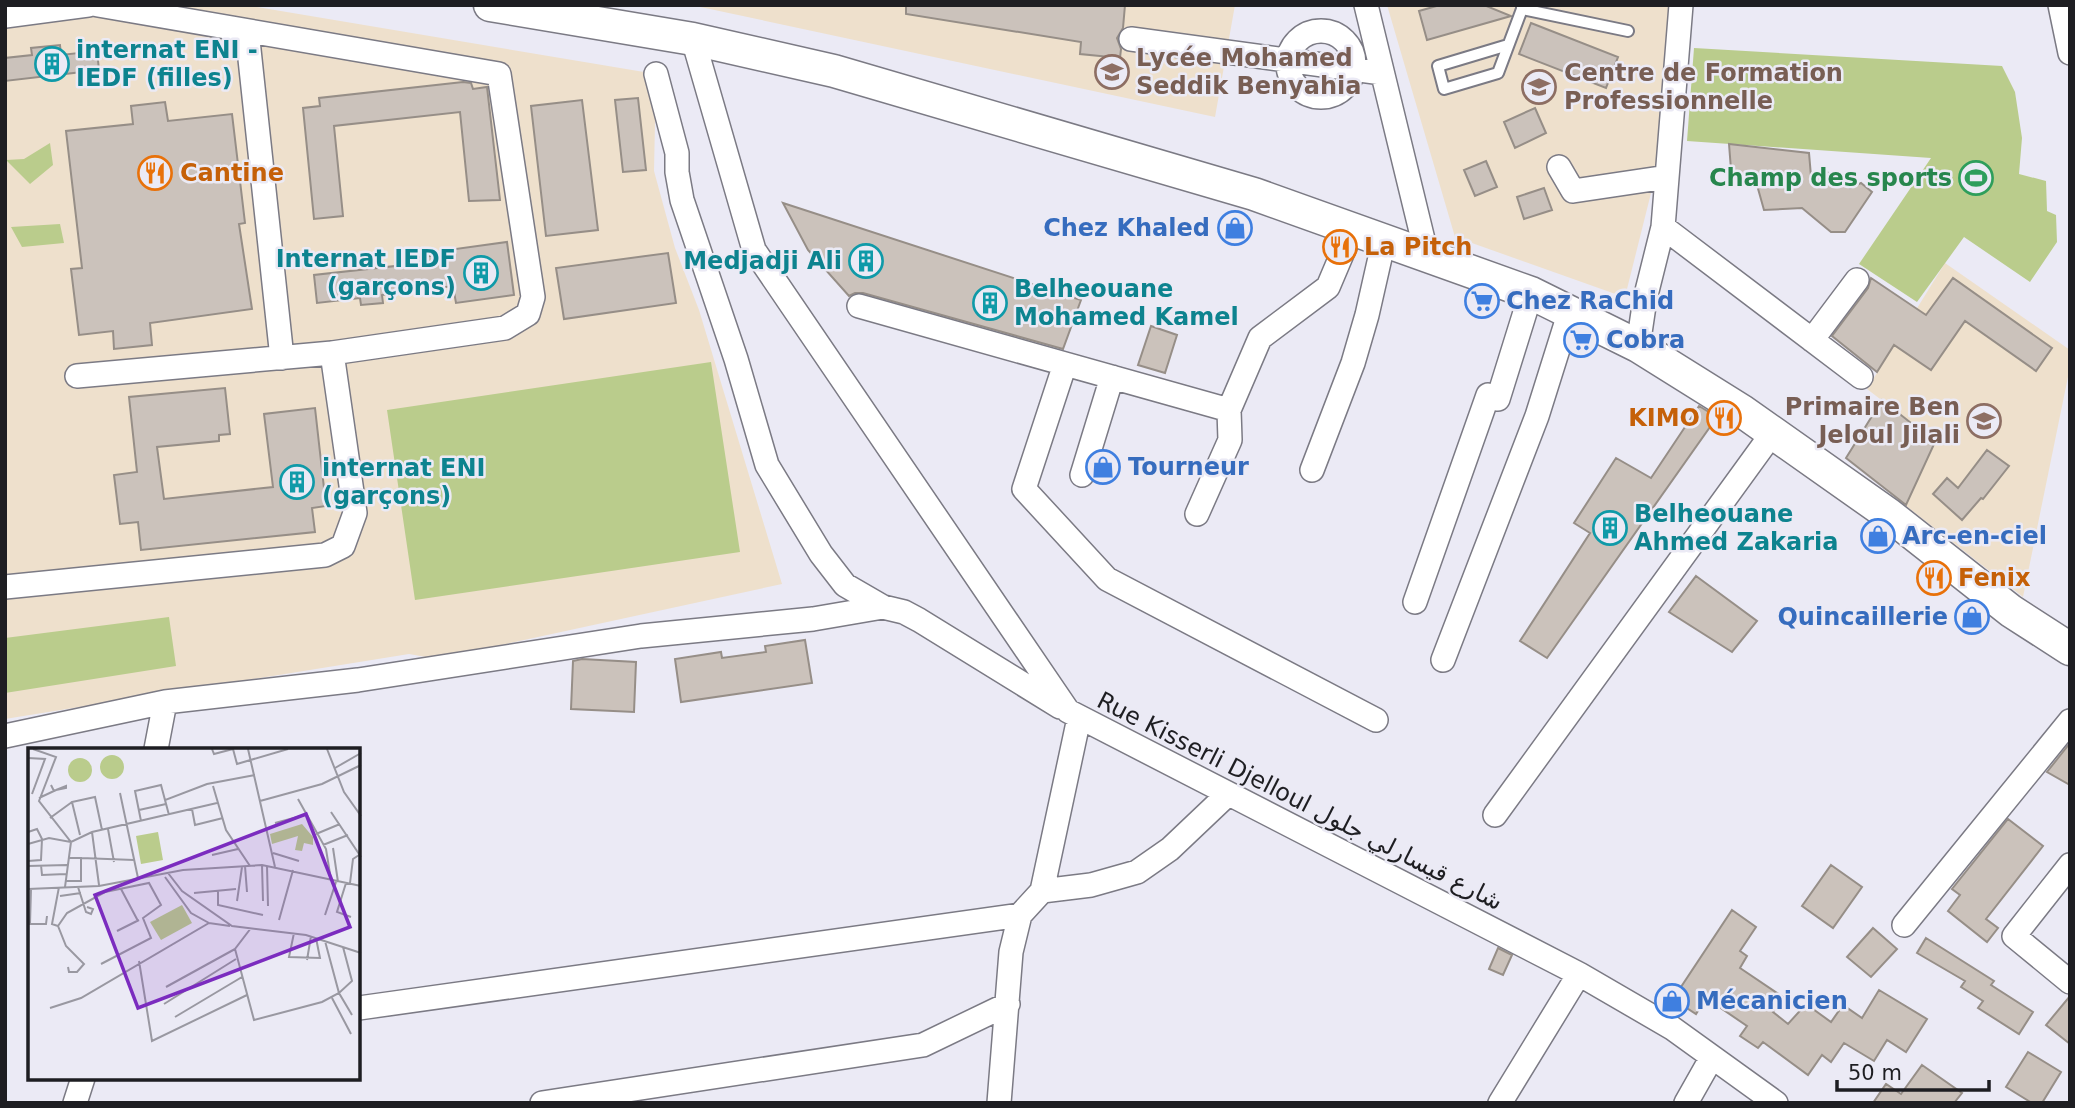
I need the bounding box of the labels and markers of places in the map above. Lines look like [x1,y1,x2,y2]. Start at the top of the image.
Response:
place label: internat ENI - IEDF (filles) [76,36,258,92]
place label: Lycée Mohamed Seddik Benyahia [1136,44,1361,100]
building icon: internat ENI - IEDF (filles) [33,45,71,83]
school or university icon: Lycée Mohamed Seddik Benyahia [1093,53,1131,91]
place label: Centre de Formation Professionnelle [1564,59,1843,115]
school or university icon: Centre de Formation Professionnelle [1520,68,1558,106]
restaurant icon: Cantine [136,154,174,192]
place label: Cantine [180,159,284,187]
sports icon: Champ des sports [1957,159,1995,197]
place label: Champ des sports [1709,164,1952,192]
shop icon: Chez Khaled [1216,209,1254,247]
place label: Chez Khaled [1043,214,1210,242]
restaurant icon: La Pitch [1321,228,1359,266]
place label: La Pitch [1364,233,1472,261]
building icon: Medjadji Ali [847,242,885,280]
place label: Internat IEDF (garçons) [276,245,456,301]
place label: Medjadji Ali [683,247,842,275]
building icon: Internat IEDF (garçons) [462,254,500,292]
place label: Belheouane Mohamed Kamel [1014,275,1239,331]
supermarket icon: Chez RaChid [1463,282,1501,320]
building icon: Belheouane Mohamed Kamel [971,284,1009,322]
place label: Chez RaChid [1506,287,1674,315]
supermarket icon: Cobra [1562,321,1600,359]
place label: Cobra [1606,326,1685,354]
place label: Primaire Ben Jeloul Jilali [1785,393,1960,449]
restaurant icon: KIMO [1705,399,1743,437]
school or university icon: Primaire Ben Jeloul Jilali [1965,402,2003,440]
place label: KIMO [1628,404,1700,432]
shop icon: Tourneur [1084,448,1122,486]
place label: Tourneur [1128,453,1249,481]
place label: internat ENI (garçons) [322,454,485,510]
building icon: internat ENI (garçons) [278,463,316,501]
place label: Belheouane Ahmed Zakaria [1634,500,1839,556]
building icon: Belheouane Ahmed Zakaria [1591,509,1629,547]
shop icon: Arc-en-ciel [1859,517,1897,555]
place label: Arc-en-ciel [1902,522,2047,550]
restaurant icon: Fenix [1915,559,1953,597]
place label: Fenix [1958,564,2031,592]
shop icon: Quincaillerie [1953,598,1991,636]
place label: Quincaillerie [1777,603,1948,631]
shop icon: Mécanicien [1653,982,1691,1020]
place label: Mécanicien [1696,987,1848,1015]

